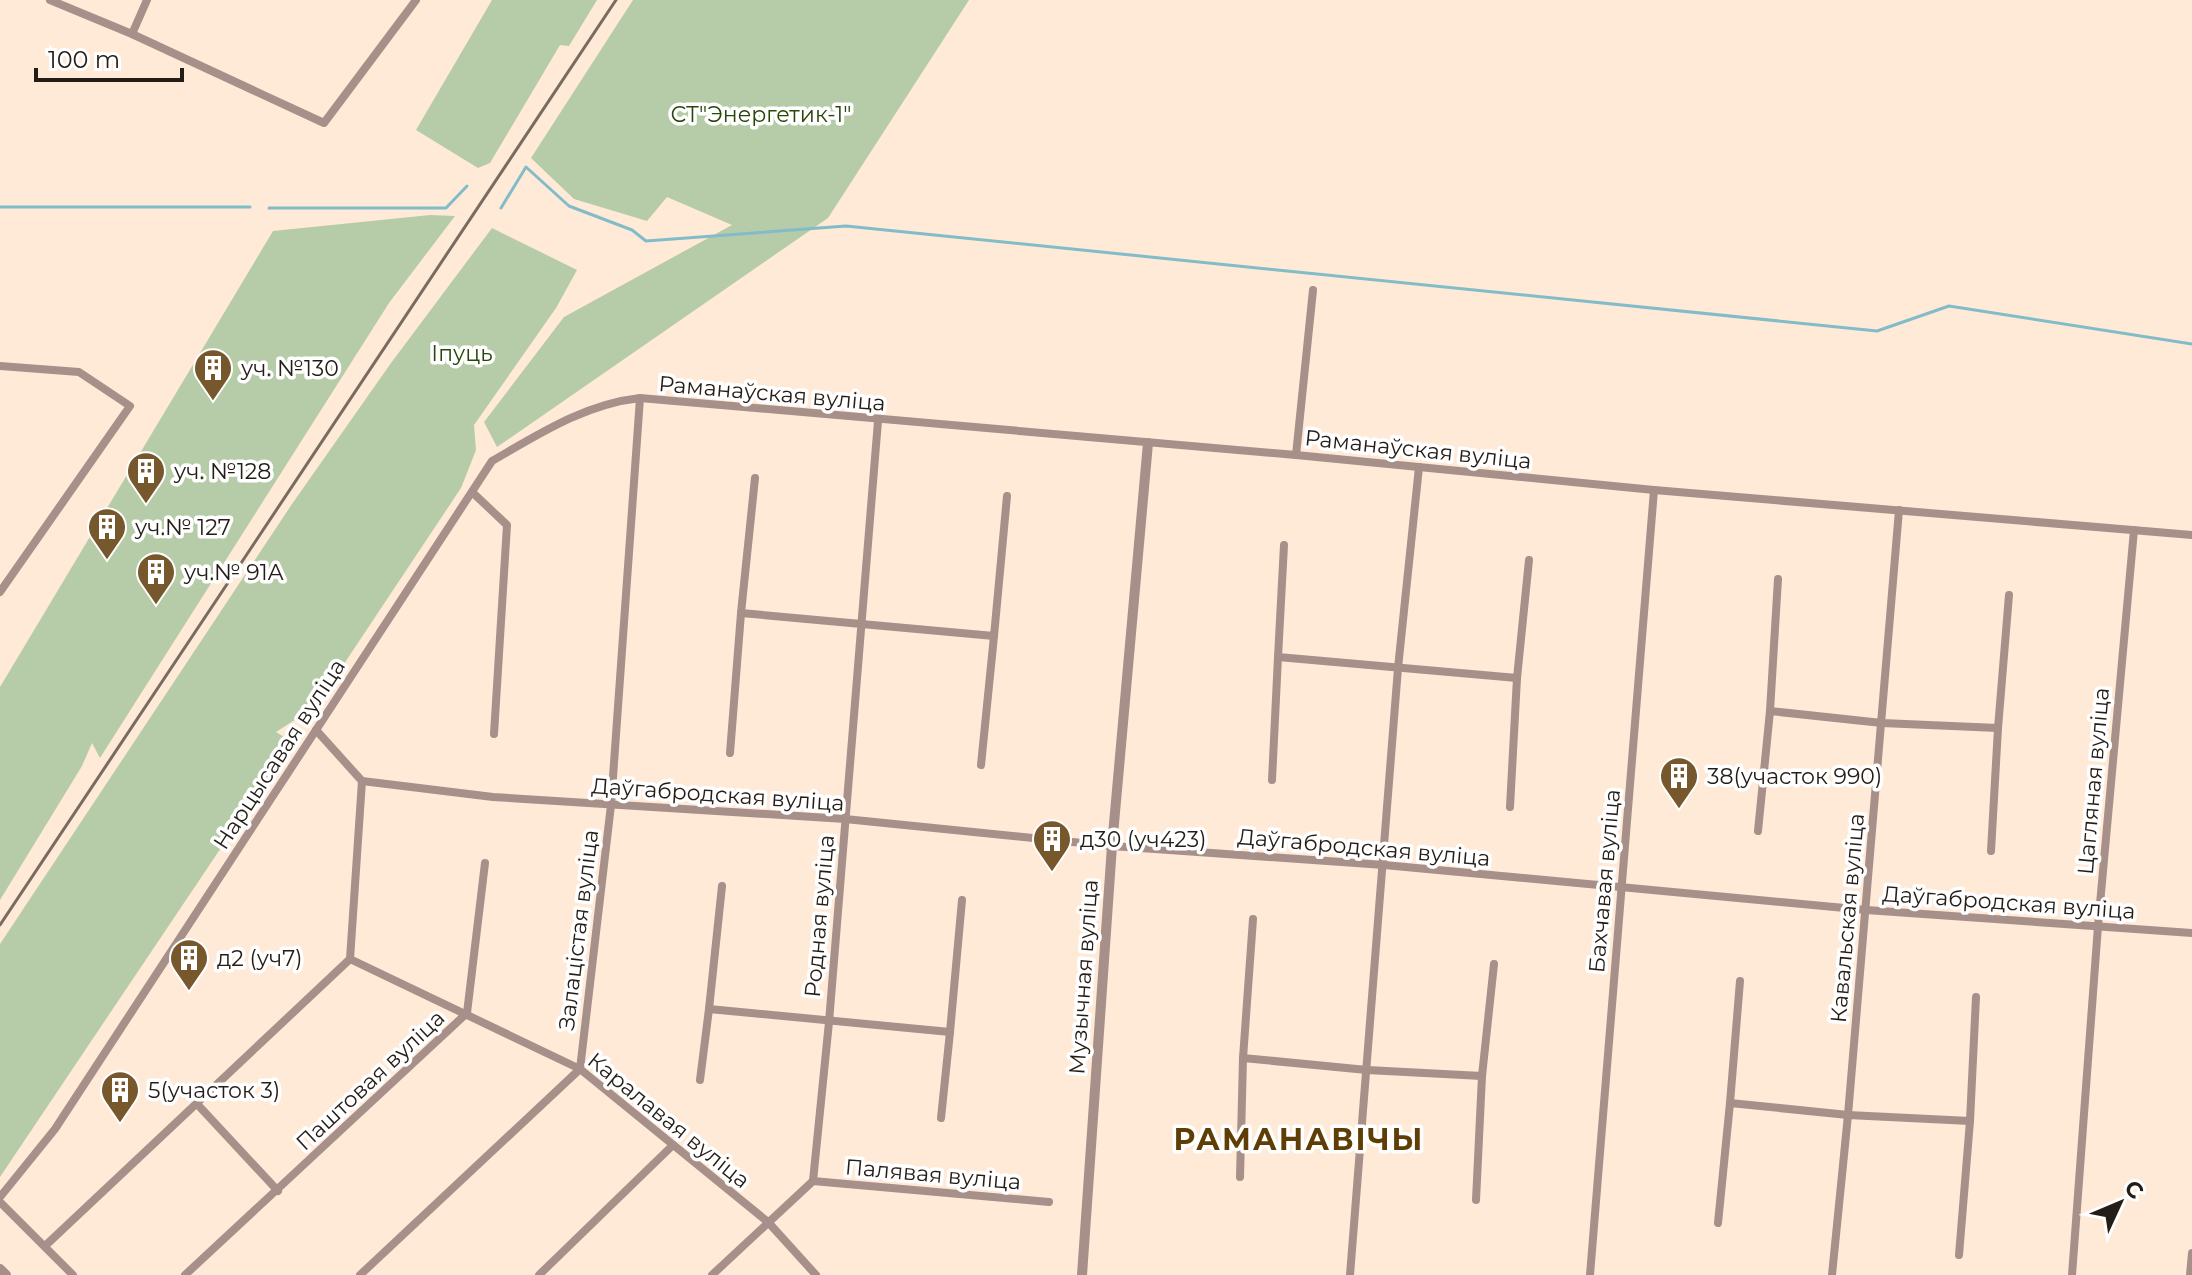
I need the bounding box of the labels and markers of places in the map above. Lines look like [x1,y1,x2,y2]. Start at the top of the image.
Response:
building icon: уч. №130 [192,347,234,402]
place label: уч. №130 [240,355,339,382]
building icon: уч. №128 [125,450,167,505]
place label: уч. №128 [173,458,271,485]
building icon: уч.№ 127 [86,506,128,561]
place label: уч.№ 127 [134,514,231,541]
building icon: уч.№ 91А [135,551,177,606]
place label: уч.№ 91А [183,559,285,586]
building icon: 38(участок 990) [1658,755,1700,810]
place label: 38(участок 990) [1707,763,1882,790]
building icon: д30 (уч423) [1031,818,1073,873]
place label: д30 (уч423) [1080,826,1206,853]
building icon: д2 (уч7) [168,937,210,992]
place label: д2 (уч7) [217,945,302,972]
building icon: 5(участок 3) [99,1069,141,1124]
place label: 5(участок 3) [148,1077,280,1104]

